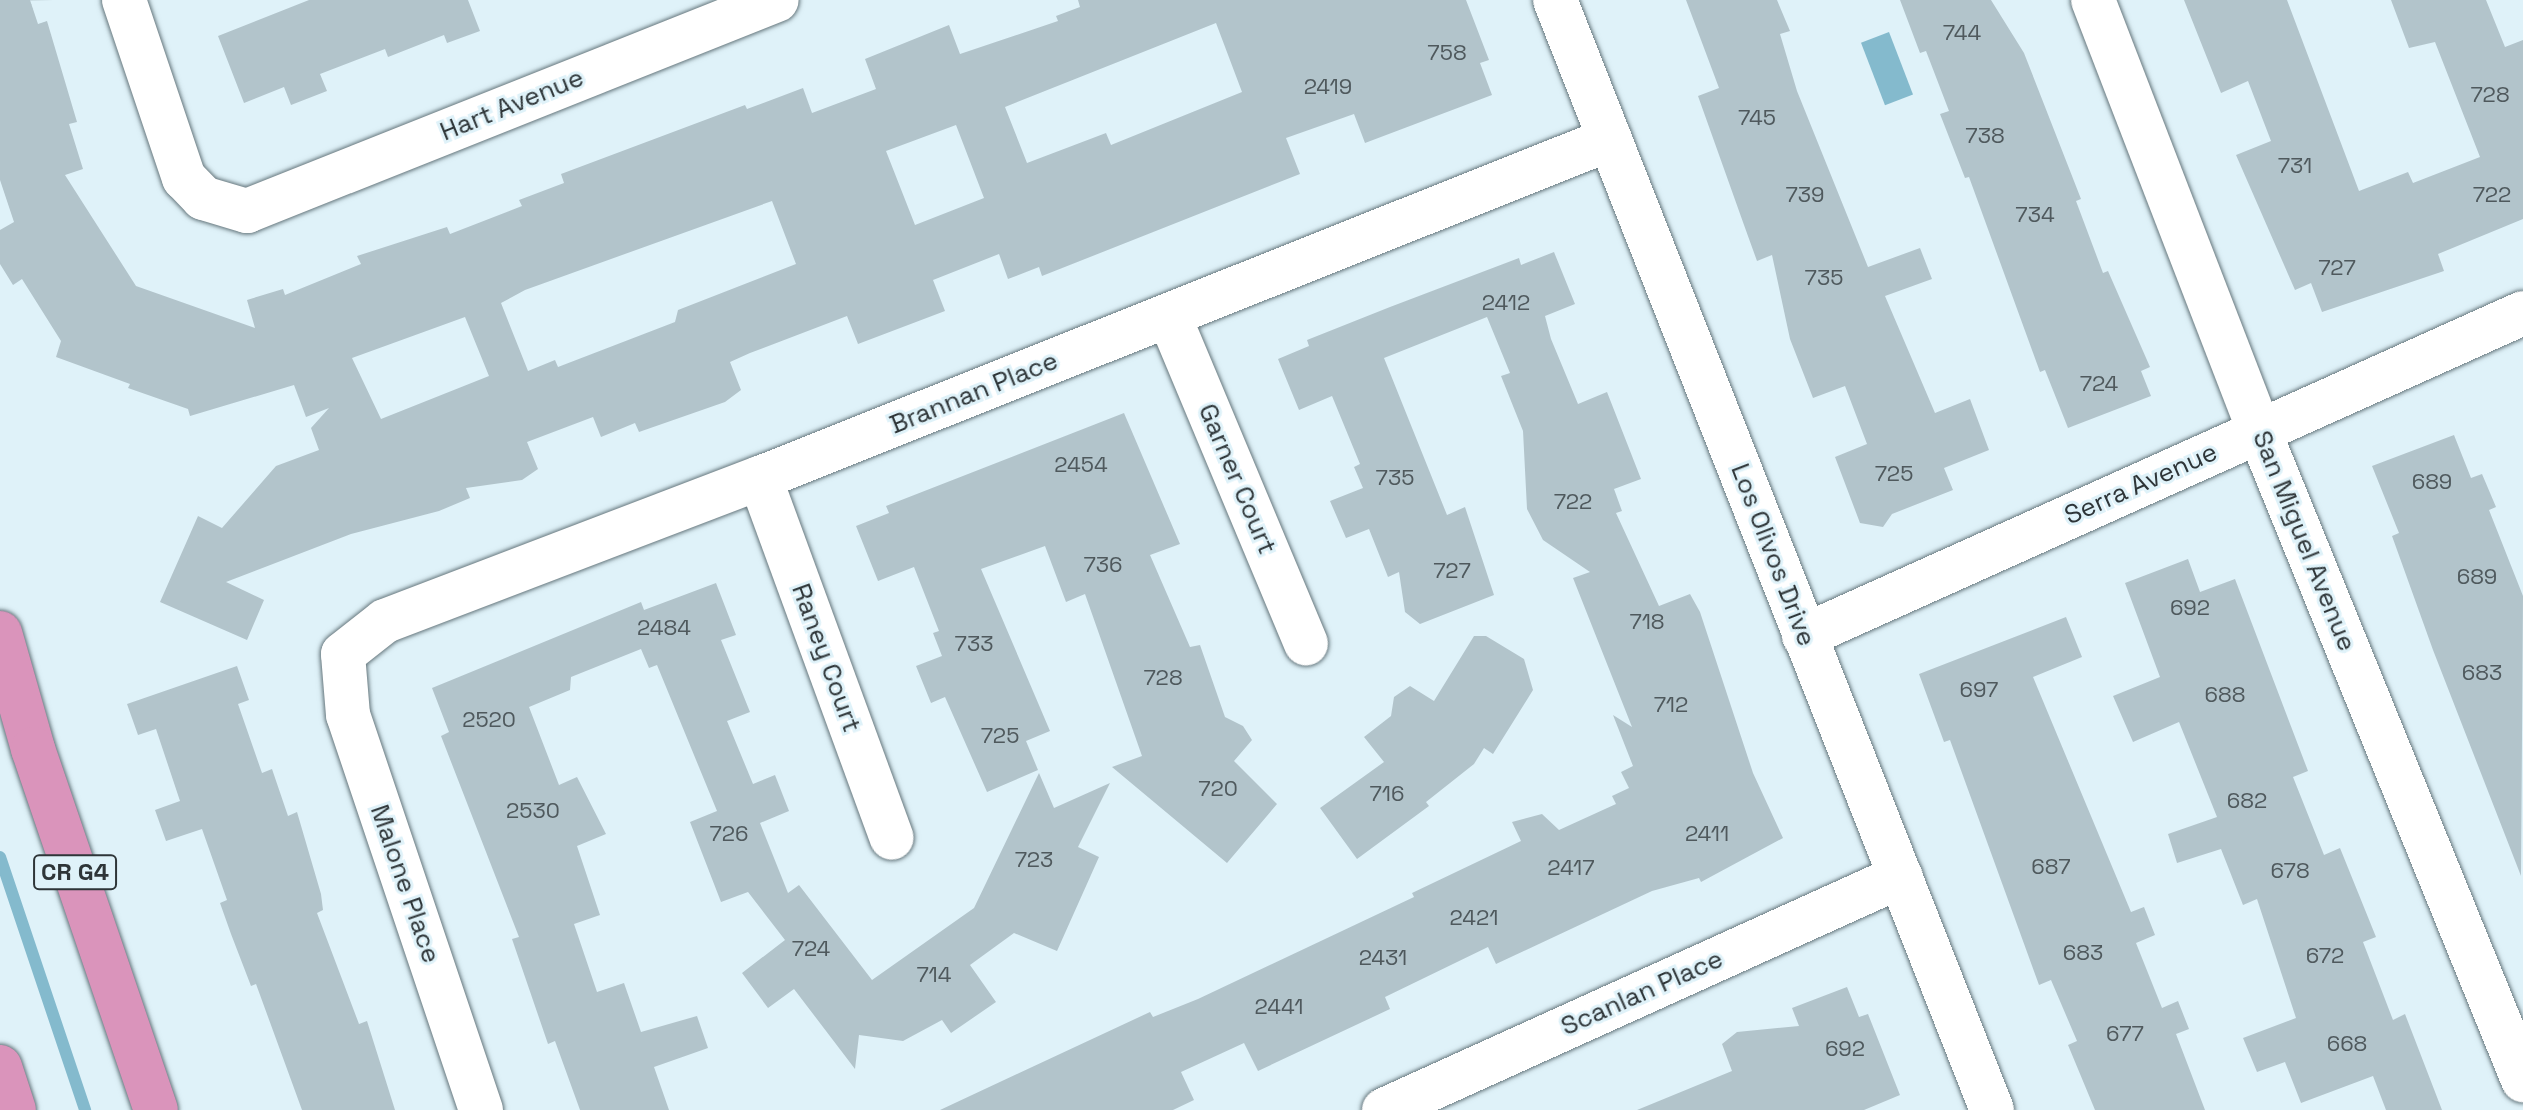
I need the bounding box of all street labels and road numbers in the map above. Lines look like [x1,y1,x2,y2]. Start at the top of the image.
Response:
street label: Hart Avenue [436,62,588,148]
street label: Brannan Place [885,345,1063,441]
street label: Garner Court [1191,399,1283,559]
street label: San Miguel Avenue [2245,426,2363,656]
street label: Serra Avenue [2060,436,2222,532]
street label: Los Olivos Drive [1724,459,1822,651]
street label: Raney Court [785,580,867,736]
street label: Malone Place [363,801,447,967]
road number: CR G4 [33,852,117,892]
street label: Scanlan Place [1556,943,1728,1043]

